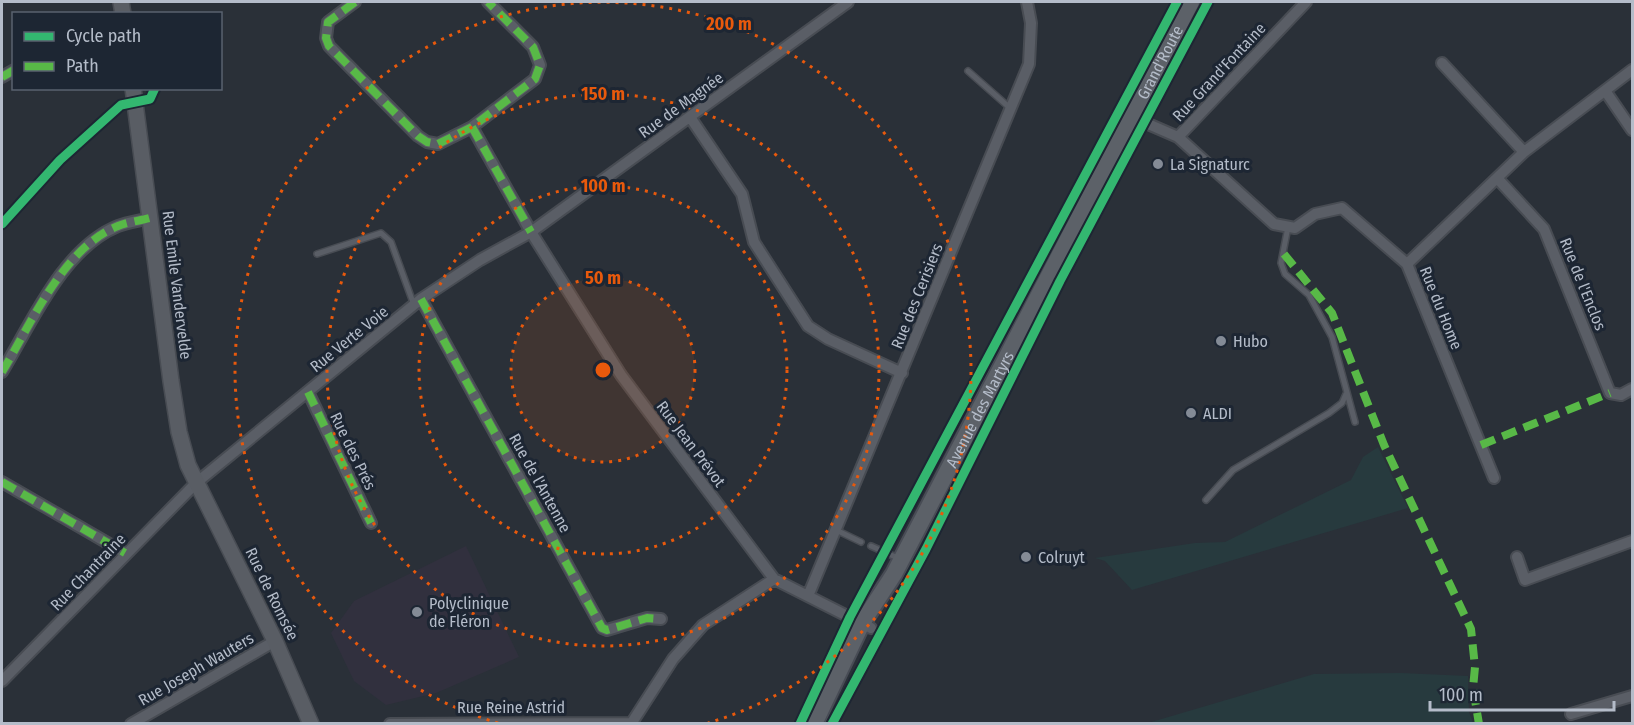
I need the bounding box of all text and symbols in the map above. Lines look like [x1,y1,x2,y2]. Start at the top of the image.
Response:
legend [12,12,222,90]
text: 200 m [705,13,752,35]
street label: Rue Grand'Fontaine [1169,19,1270,125]
street label: Grand'Route [1133,22,1187,102]
text: Cycle path [66,25,141,47]
text: Path [66,55,99,77]
street label: Rue de Magnée [635,68,727,142]
text: 150 m [581,83,625,105]
place label: La Signaturc [1170,155,1250,174]
marker: La Signaturc [1151,157,1165,171]
text: 100 m [581,175,625,197]
street label: Rue Emile Vandervelde [158,210,196,361]
street label: Rue de l'Enclos [1556,235,1610,333]
street label: Rue des Cerisiers [887,240,947,352]
street label: Rue du Home [1416,264,1466,352]
text: 50 m [585,267,621,289]
street label: Rue Verte Voie [306,302,392,376]
place label: Hubo [1233,332,1268,351]
marker: Hubo [1214,334,1228,348]
street label: Avenue des Martyrs [942,348,1018,471]
centre of rings [593,360,613,380]
street label: Rue Jean Prévot [653,397,730,491]
place label: ALDI [1203,404,1232,423]
marker: ALDI [1184,406,1198,420]
street label: Rue des Prés [326,409,380,493]
street label: Rue de l'Antenne [505,430,575,536]
street label: Rue Chantraine [46,529,130,615]
street label: Rue de Romsée [241,545,303,644]
place label: Colruyt [1038,548,1086,567]
marker: Colruyt [1019,550,1033,564]
place label: Polyclinique de Fléron [429,594,509,631]
marker: Polyclinique de Fléron [410,605,424,619]
street label: Rue Joseph Wauters [135,628,257,710]
scale bar [1430,674,1614,712]
text: 100 m [1439,684,1483,706]
street label: Rue Reine Astrid [457,698,565,717]

